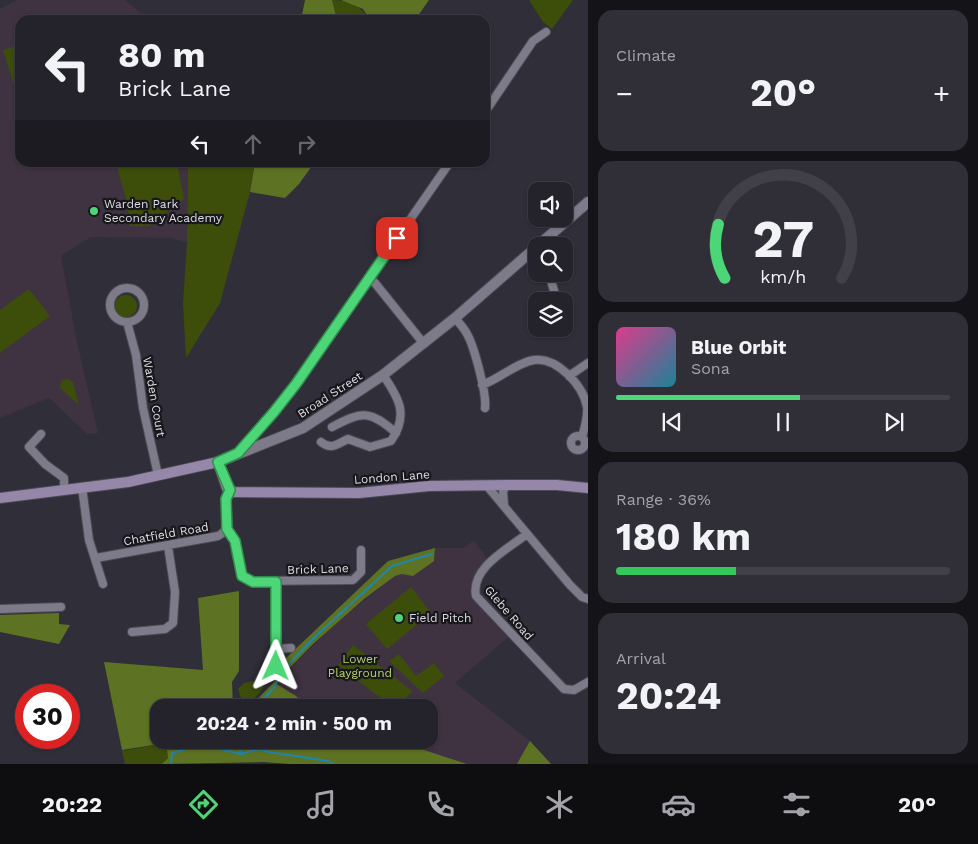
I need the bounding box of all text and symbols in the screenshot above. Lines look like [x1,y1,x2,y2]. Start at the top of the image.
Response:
text: 80 m [118,34,205,76]
icon: left [35,35,100,100]
text: Climate [616,46,676,65]
text: 20° [750,71,816,115]
text: Brick Lane [118,76,231,101]
text: − [616,77,633,110]
text: + [933,77,950,110]
icon: left [186,130,214,158]
icon: ahead [239,130,267,158]
icon: right [292,130,320,158]
map controls [528,182,573,337]
button: sound [528,182,573,227]
place label: Warden Park Secondary Academy [104,197,223,225]
marker: Warden Park Secondary Academy [88,205,100,217]
text: 27 [752,209,814,270]
pin [376,217,418,259]
icon: arrive [383,224,411,252]
button: search [528,237,573,282]
text: km/h [760,266,806,287]
button: layers [528,292,573,337]
text: Blue Orbit [691,336,786,359]
street label: Warden Court [140,356,168,438]
text: Sona [691,359,730,378]
street label: Broad Street [295,369,365,421]
icon: previous [658,408,686,436]
icon: pause [769,408,797,436]
icon: next [880,408,908,436]
street label: London Lane [354,467,431,487]
text: Range · 36% [616,490,711,509]
text: 180 km [616,515,751,559]
street label: Chatfield Road [122,520,210,548]
street label: Brick Lane [287,561,349,577]
street label: Glebe Road [482,583,536,643]
place label: Field Pitch [409,611,471,625]
marker: Field Pitch [393,612,405,624]
position arrow [249,639,301,691]
text: Arrival [616,649,666,668]
park label: Lower Playground [328,652,392,680]
text: 20:24 [616,674,721,718]
speed limit sign: 30 [15,684,80,749]
text: 20:24 · 2 min · 500 m [196,712,392,735]
icon: directions [186,787,221,822]
icon: music [304,787,339,822]
icon: phone [423,787,458,822]
icon: climate [542,787,577,822]
icon: car [661,787,696,822]
icon: filters [779,787,814,822]
text: 20:22 [42,792,102,817]
text: 20° [898,792,936,817]

